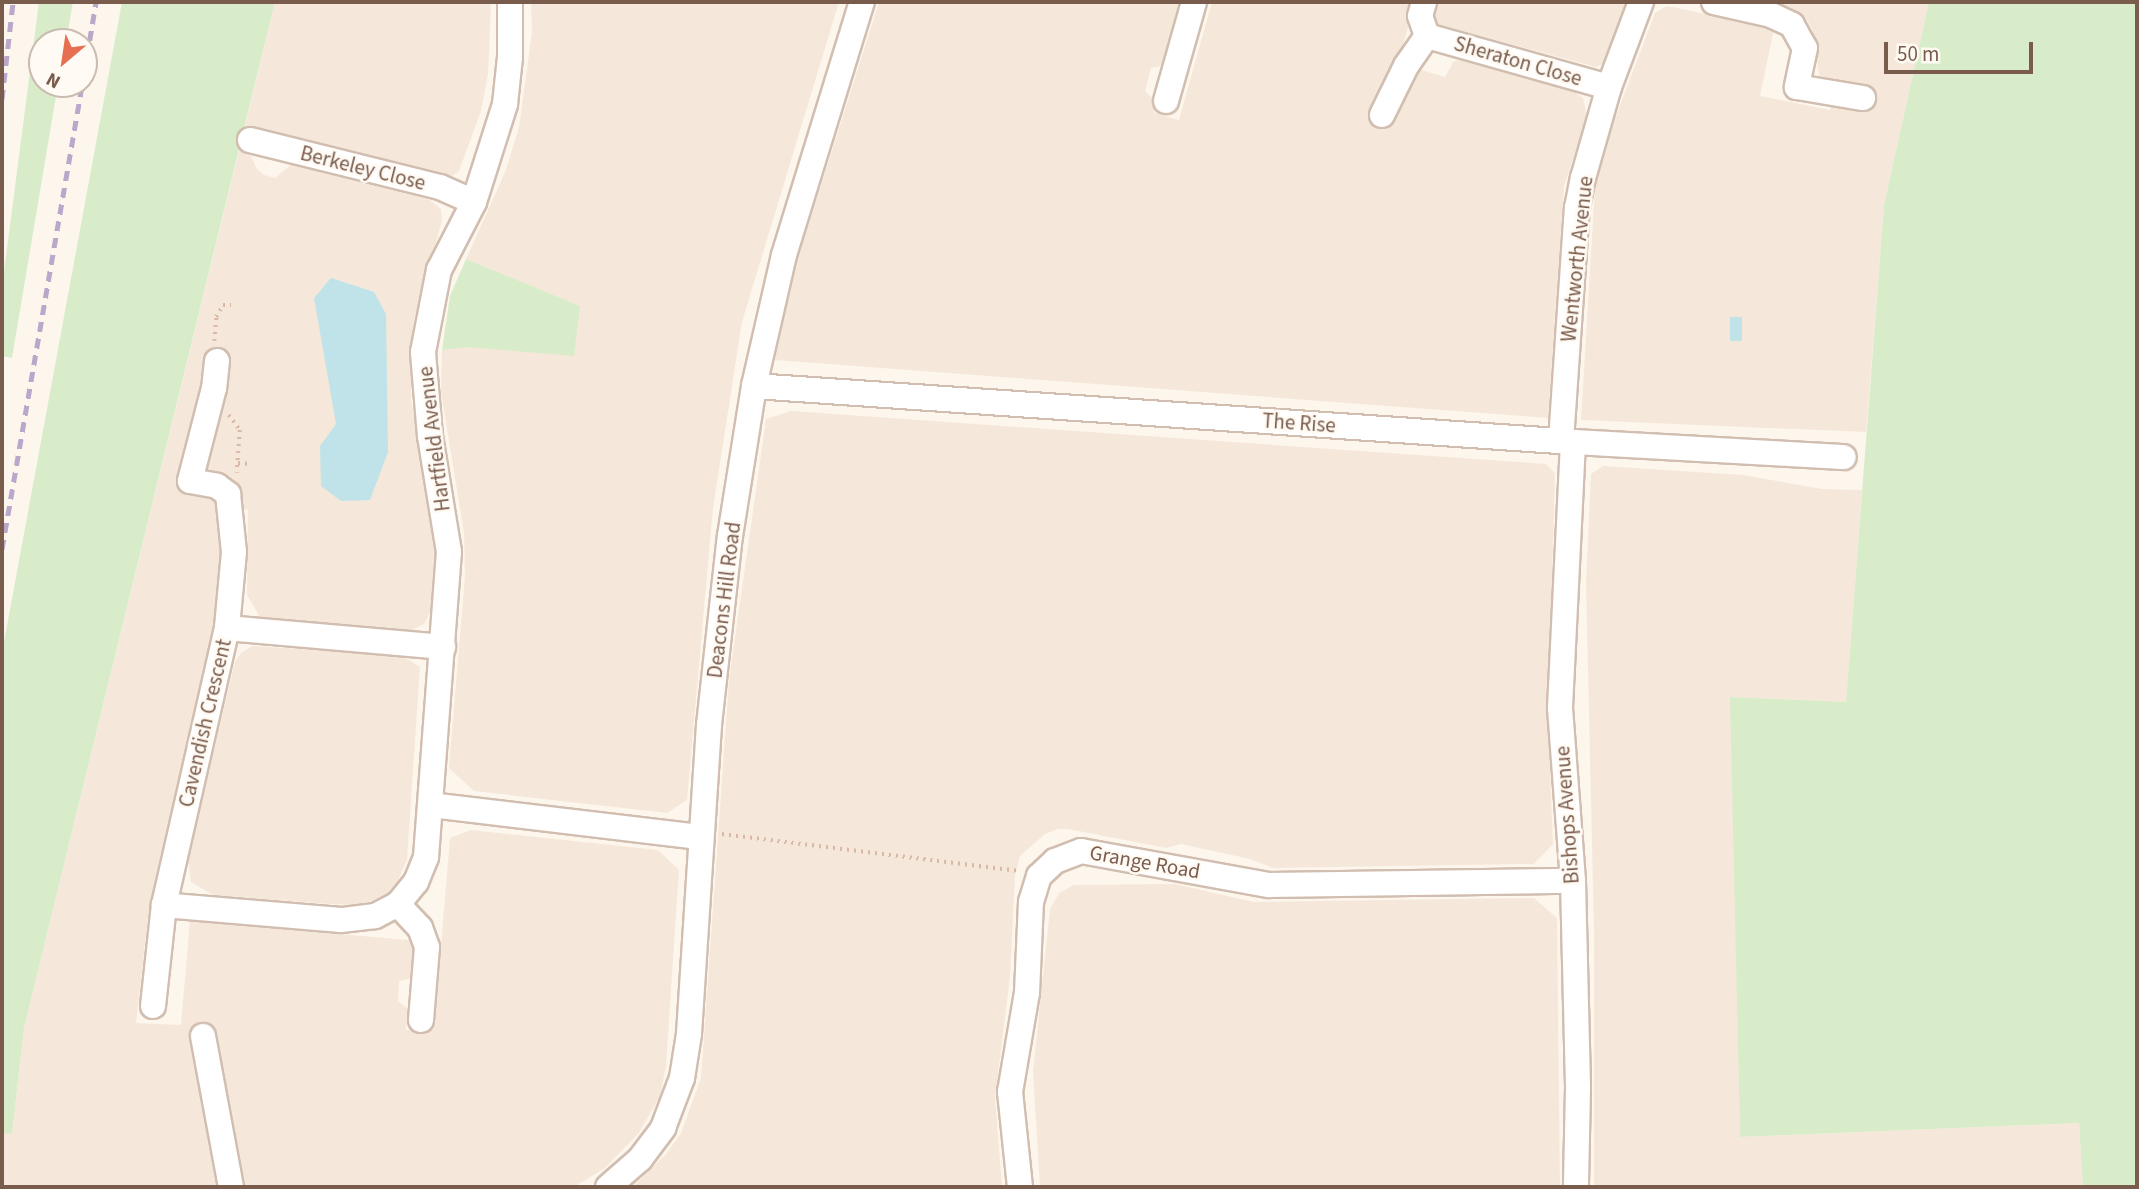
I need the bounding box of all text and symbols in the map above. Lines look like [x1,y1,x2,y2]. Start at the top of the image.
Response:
north arrow [28,28,98,98]
scale bar [1887,28,2036,72]
street label: Sheraton Close [1451,31,1585,91]
text: 50 m [1897,39,1939,69]
text: N [41,65,66,95]
street label: Berkeley Close [298,140,428,196]
street label: Wentworth Avenue [1556,175,1598,343]
street label: Hartfield Avenue [413,365,455,513]
street label: The Rise [1261,408,1337,438]
street label: Deacons Hill Road [702,520,746,680]
street label: Cavendish Crescent [173,636,237,810]
street label: Bishops Avenue [1550,745,1584,885]
street label: Grange Road [1088,840,1202,884]

